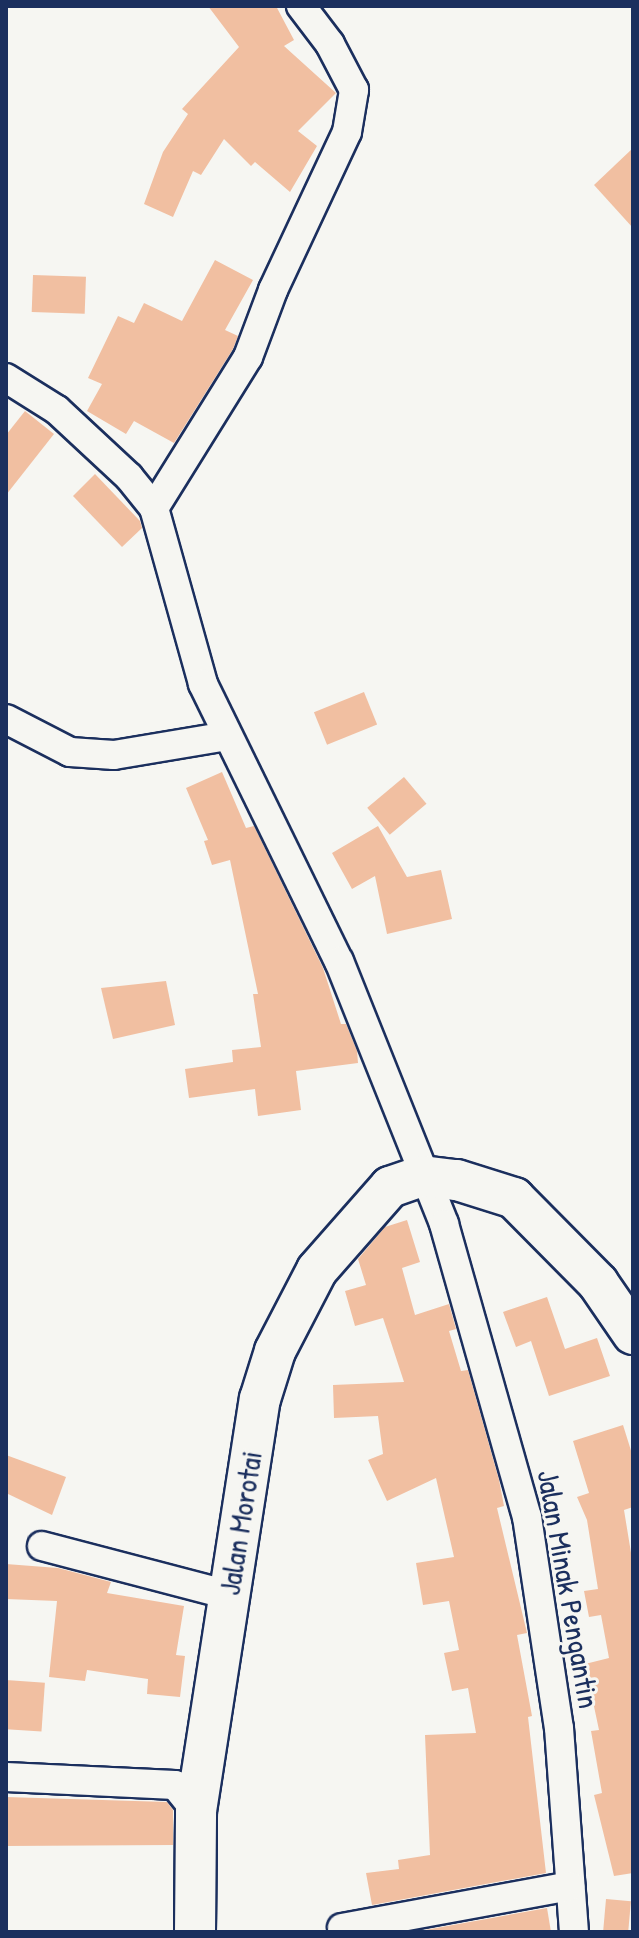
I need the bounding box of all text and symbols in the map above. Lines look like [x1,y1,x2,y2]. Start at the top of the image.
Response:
street label: Jalan Morotai [211,1448,269,1598]
street label: Jalan Minak Pengantin [530,1467,608,1711]

